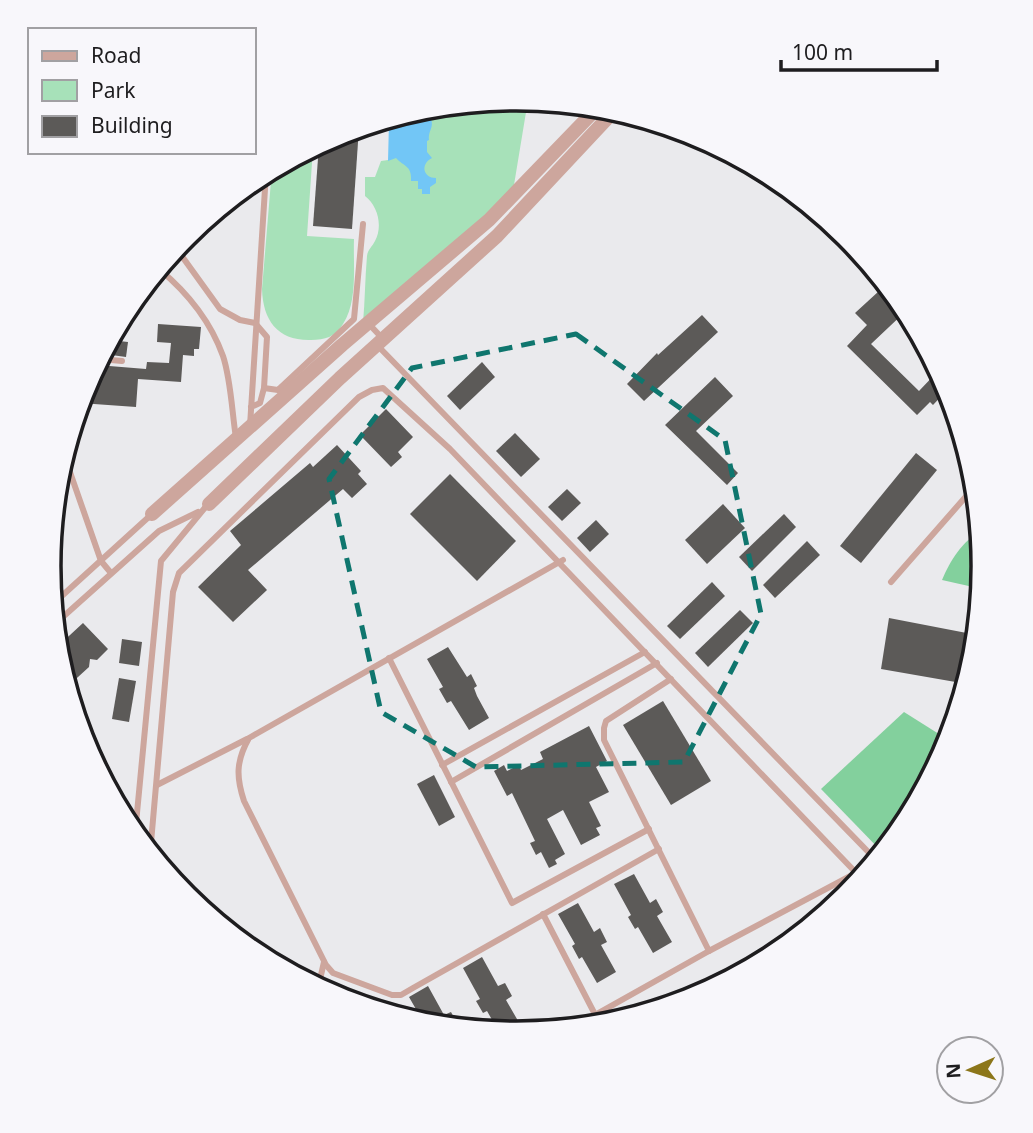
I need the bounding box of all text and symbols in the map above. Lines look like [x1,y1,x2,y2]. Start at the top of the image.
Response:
legend [28,28,256,154]
scale bar [781,28,937,72]
text: 100 m [792,38,853,66]
text: Road [91,41,141,69]
text: Park [91,76,136,104]
text: Building [91,111,173,139]
north arrow [935,1035,1005,1105]
text: N [940,1062,966,1079]

